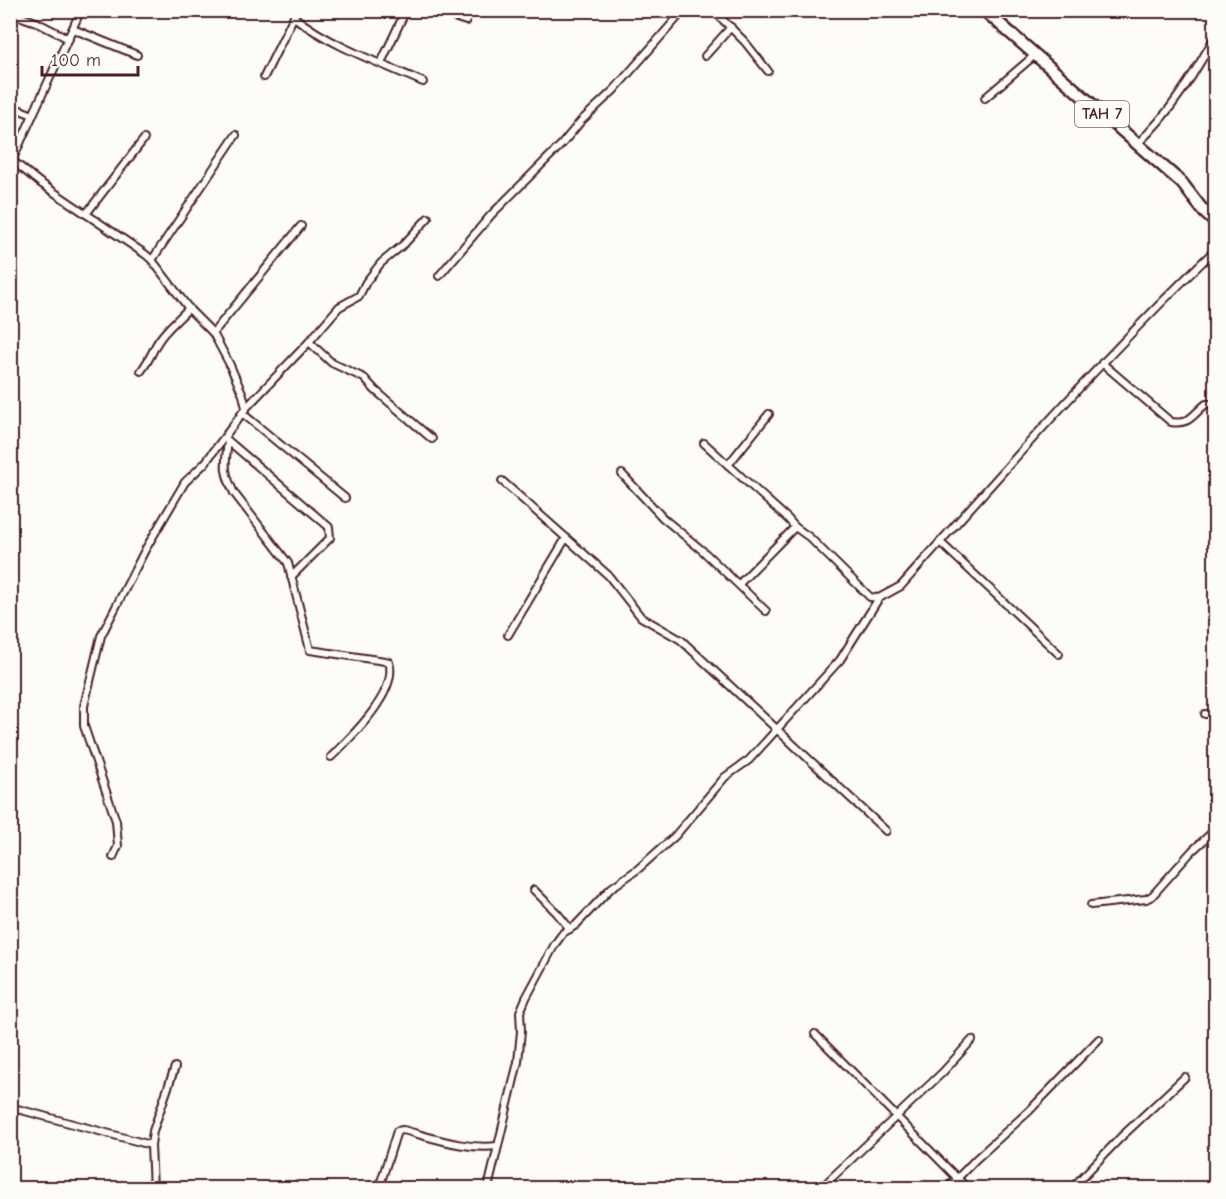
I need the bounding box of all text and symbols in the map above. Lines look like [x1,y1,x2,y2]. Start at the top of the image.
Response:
scale bar [42,39,138,77]
text: 100 m [51,50,101,71]
road number: TAH 7 [1075,101,1129,127]

